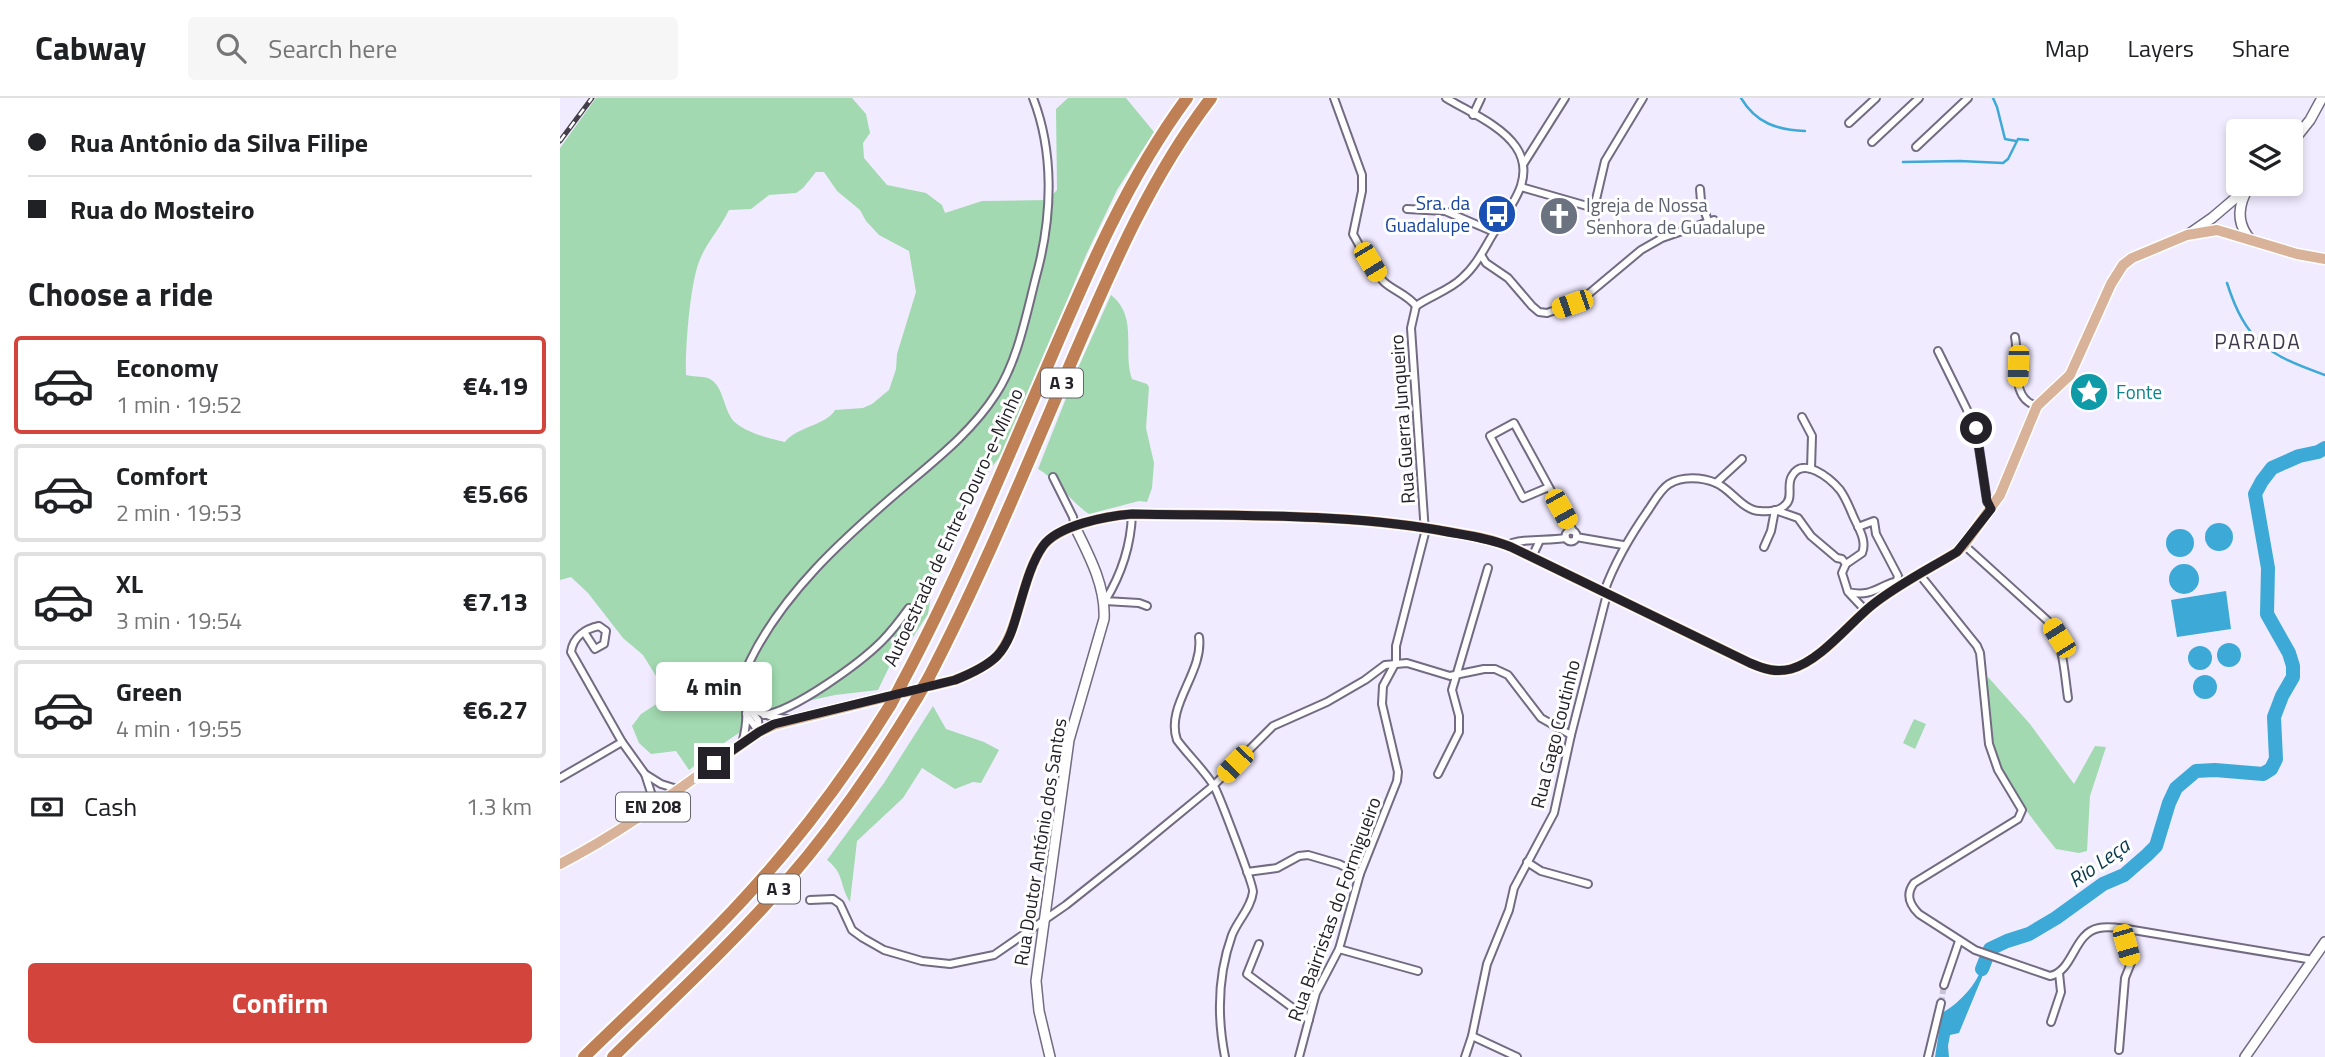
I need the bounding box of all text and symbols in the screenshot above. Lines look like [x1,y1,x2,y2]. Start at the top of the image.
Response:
search box [188,17,678,80]
text: Cabway [35,23,146,73]
icon: search [212,29,250,67]
text: Search here [268,29,397,68]
text: Map [2045,30,2090,66]
text: Layers [2128,30,2194,66]
text: Share [2232,30,2290,66]
map controls [2226,119,2303,196]
button: layers [2226,119,2303,196]
text: Rua António da Silva Filipe [70,123,368,162]
place label: Sra. da Guadalupe [1385,188,1470,239]
text: Rua do Mosteiro [70,190,255,229]
place label: Igreja de Nossa Senhora de Guadalupe [1586,190,1765,241]
bus stop icon: Sra. da Guadalupe [1476,193,1518,235]
church icon: Igreja de Nossa Senhora de Guadalupe [1538,195,1580,237]
car [1351,239,1390,285]
text: Choose a ride [28,270,213,318]
car [1549,287,1596,321]
district label: PARADA [2214,325,2302,357]
street label: Rua Guerra Junqueiro [1381,333,1422,505]
car [2007,345,2030,387]
text: Economy [116,348,218,387]
icon: car [32,354,95,417]
text: €4.19 [463,366,528,405]
road number: A 3 [1041,368,1083,398]
place icon: Fonte [2068,371,2110,413]
place label: Fonte [2116,377,2162,406]
street label: Autoestrada de Entre-Douro-e-Minho [875,383,1030,671]
text: 1 min · 19:52 [116,387,242,422]
route start [1960,412,1992,444]
text: Comfort [116,456,208,495]
icon: car [32,462,95,525]
text: €5.66 [463,474,528,513]
car [1542,486,1581,532]
text: 2 min · 19:53 [116,495,242,530]
text: XL [116,564,143,603]
icon: car [32,570,95,633]
text: €7.13 [463,582,528,621]
text: 3 min · 19:54 [116,603,242,638]
car [2039,615,2080,661]
street label: Rua Gago Coutinho [1522,657,1587,811]
callout: 4 min [656,662,772,710]
text: 4 min [686,669,742,704]
text: Green [116,672,182,711]
icon: car [32,678,95,741]
text: €6.27 [463,690,528,729]
text: 4 min · 19:55 [116,711,242,746]
street label: Rua Doutor António dos Santos [1006,716,1073,968]
car [1213,742,1258,786]
route end [698,747,730,779]
text: Cash [84,787,137,826]
icon: cash [28,788,66,826]
text: 1.3 km [466,789,532,824]
road number: EN 208 [616,792,690,822]
street label: Rua Bairristas do Formigueiro [1279,793,1388,1025]
water label: Rio Leça [2061,829,2137,895]
road number: A 3 [758,874,800,904]
car [2111,922,2142,968]
button: Confirm [28,963,532,1043]

